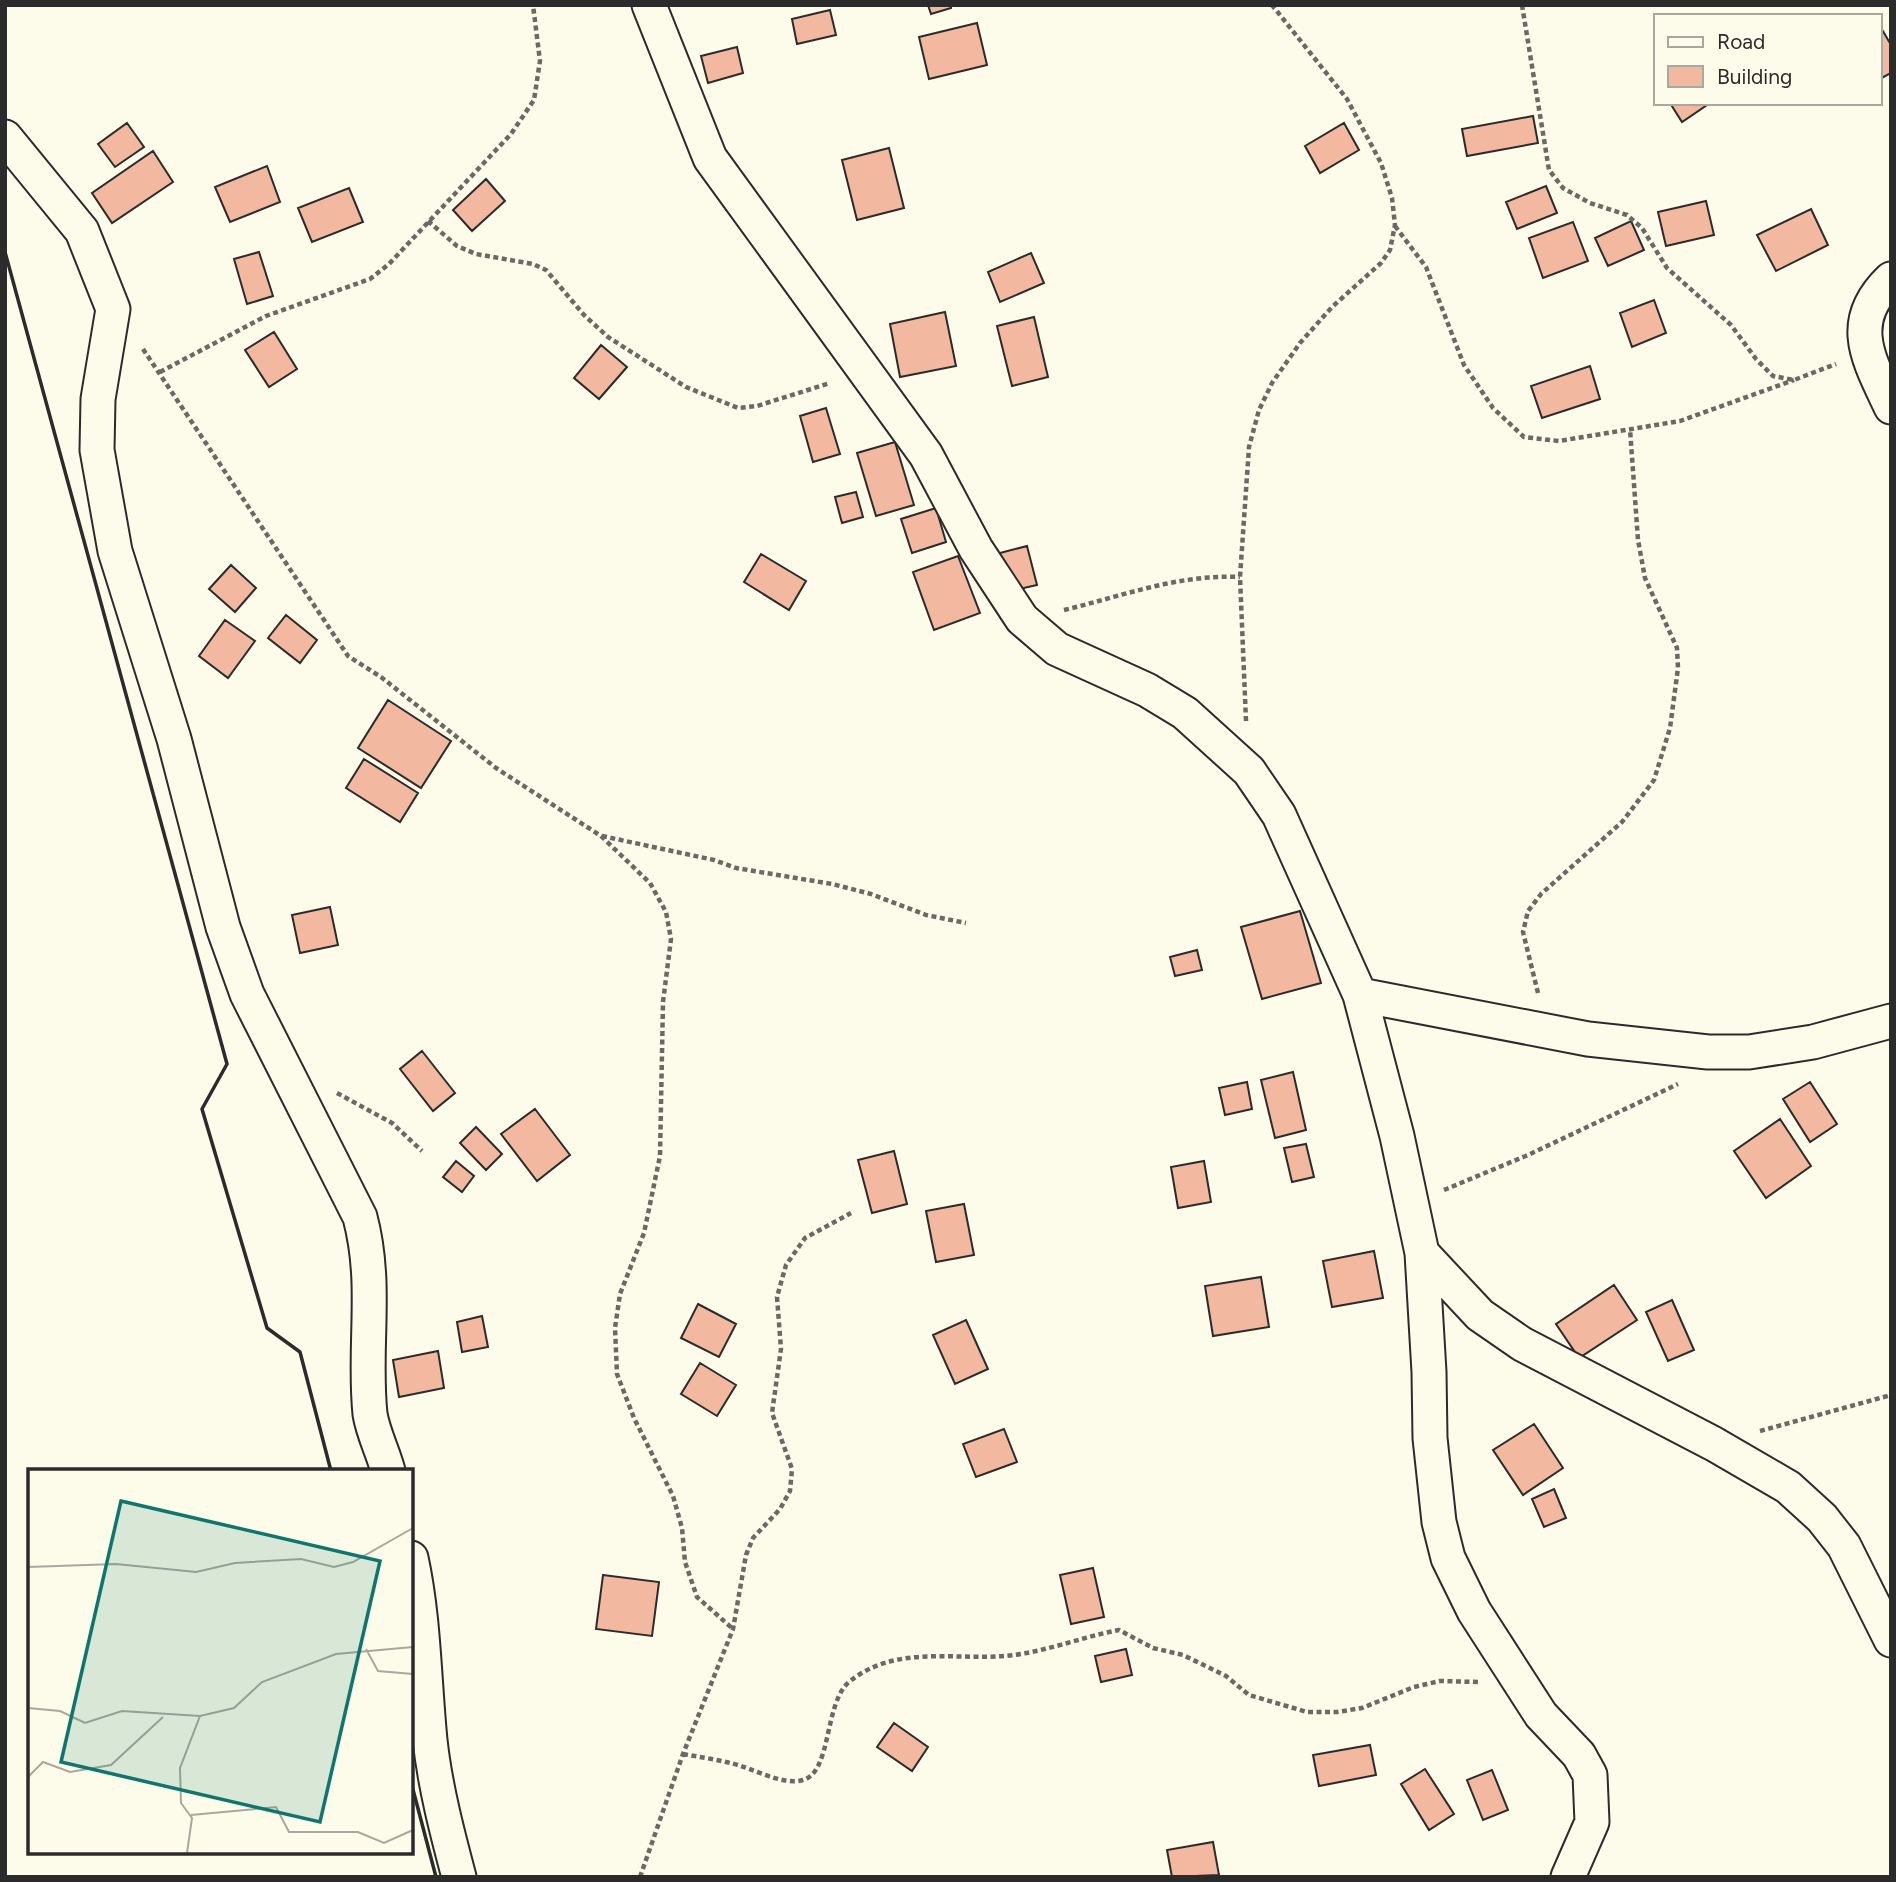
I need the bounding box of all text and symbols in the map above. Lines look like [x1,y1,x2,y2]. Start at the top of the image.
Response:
legend [1654,14,1882,105]
text: Road [1717,29,1765,54]
text: Building [1717,64,1792,89]
inset map [28,1469,413,1854]

